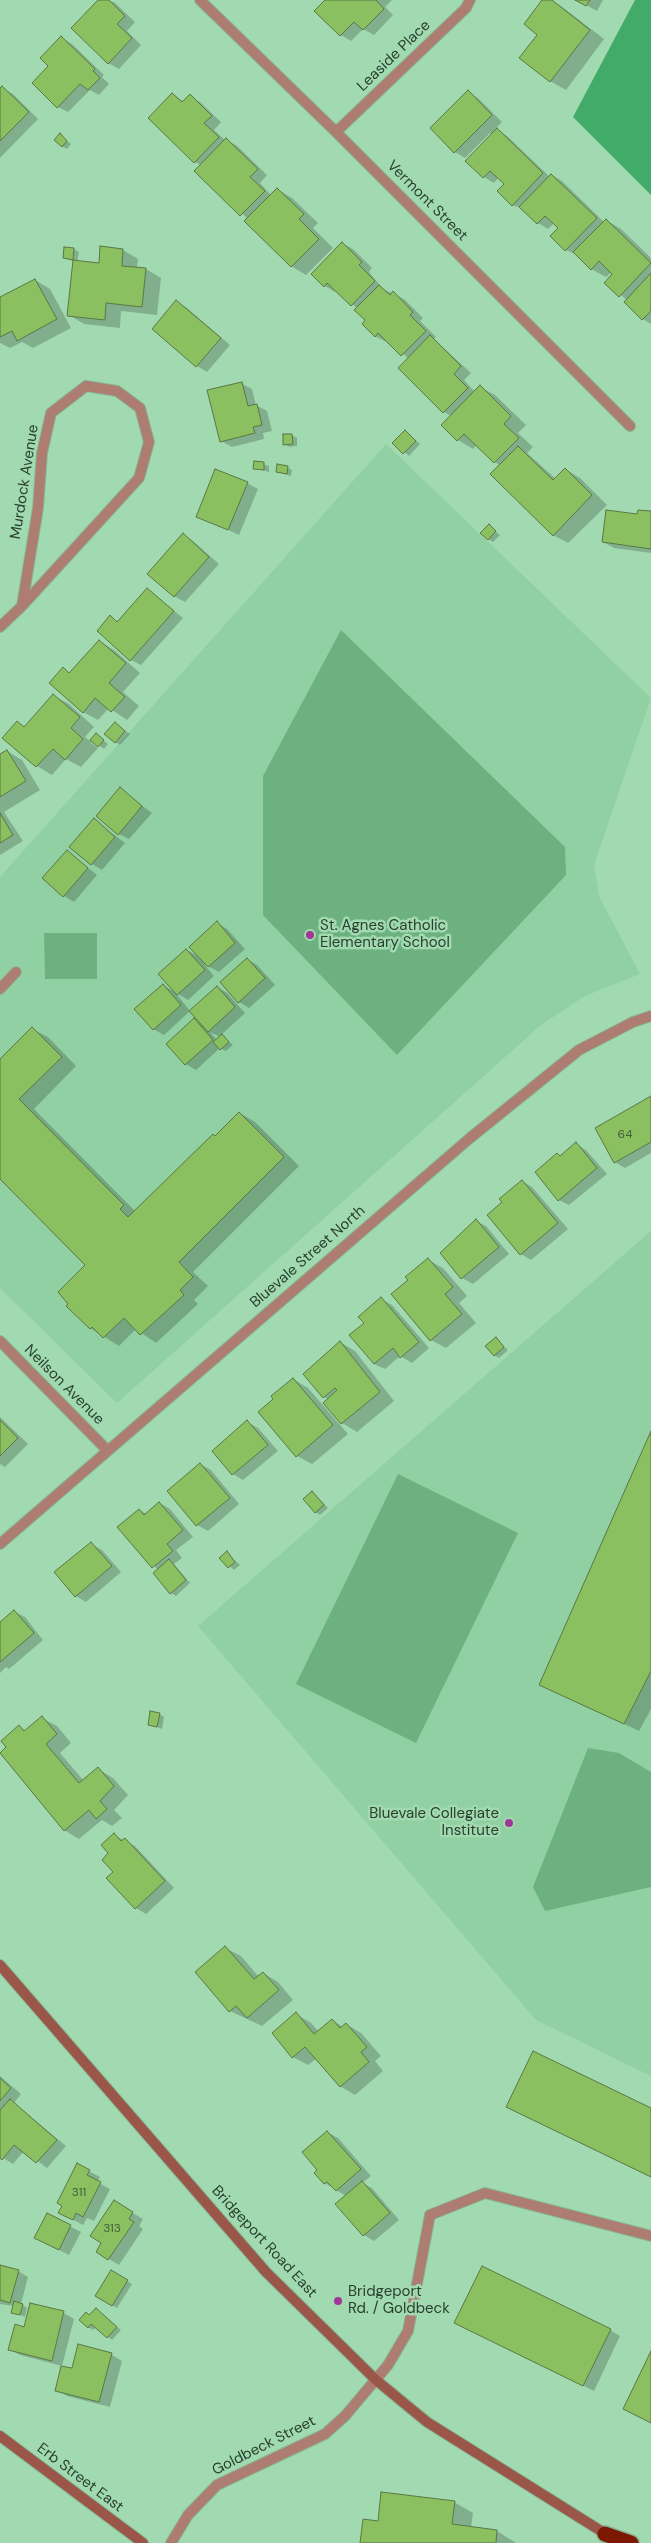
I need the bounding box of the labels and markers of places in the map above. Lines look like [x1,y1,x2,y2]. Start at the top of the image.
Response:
place label: St. Agnes Catholic Elementary School [320,917,450,952]
marker: St. Agnes Catholic Elementary School [304,929,316,941]
place label: Bluevale Collegiate Institute [369,1805,499,1840]
marker: Bluevale Collegiate Institute [503,1817,515,1829]
place label: Bridgeport Rd. / Goldbeck [348,2283,450,2318]
marker: Bridgeport Rd. / Goldbeck [332,2295,344,2307]

